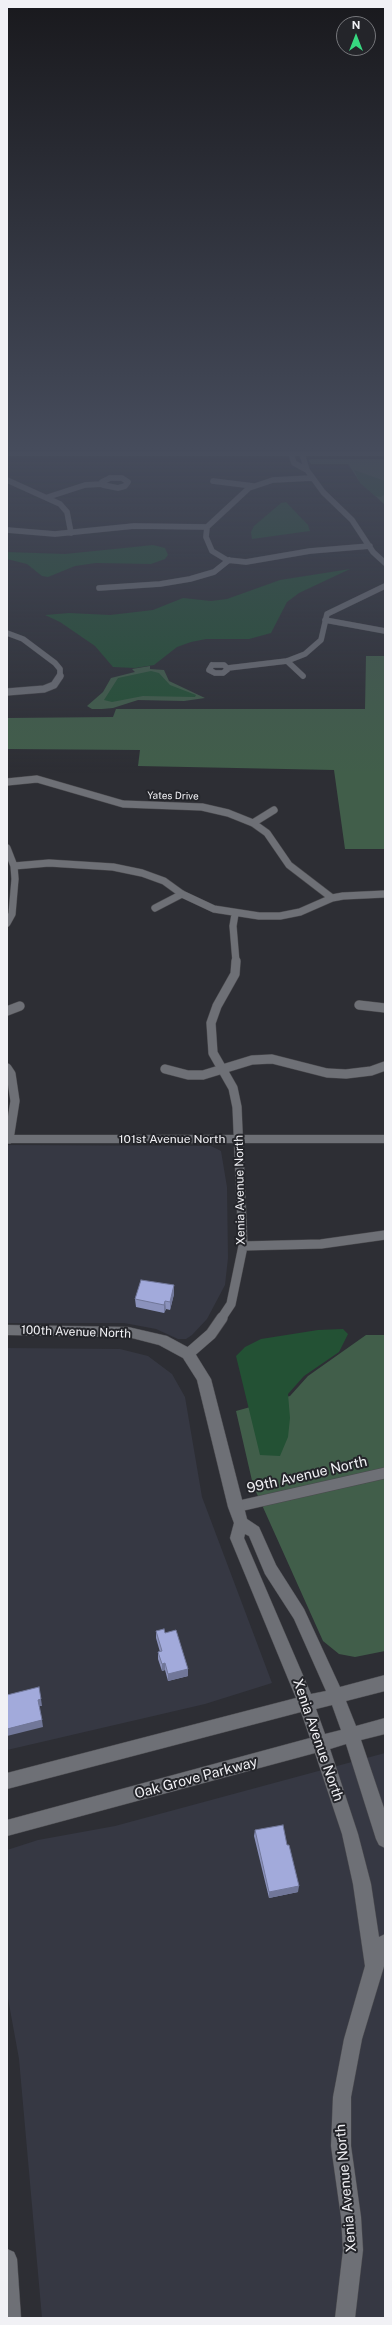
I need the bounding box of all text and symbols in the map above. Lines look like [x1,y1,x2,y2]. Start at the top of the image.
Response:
north arrow [336,16,376,56]
text: N [352,19,360,31]
street label: Yates Drive [147,790,199,802]
street label: 101st Avenue North [119,1132,225,1146]
street label: Xenia Avenue North [232,1135,248,1245]
street label: 100th Avenue North [21,1323,131,1341]
street label: 99th Avenue North [245,1453,369,1497]
street label: Xenia Avenue North [289,1676,347,1804]
street label: Oak Grove Parkway [133,1754,259,1802]
street label: Xenia Avenue North [332,2123,360,2253]

